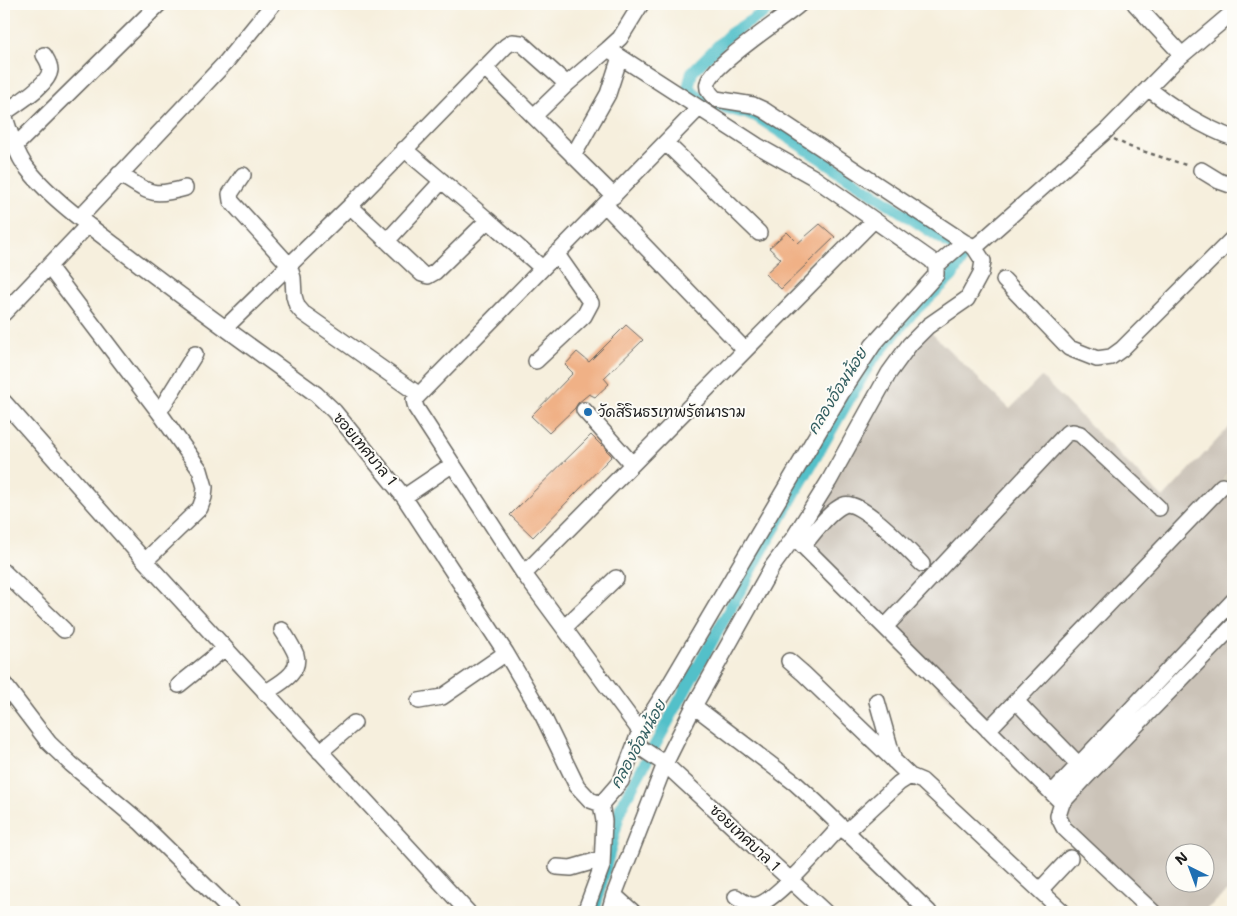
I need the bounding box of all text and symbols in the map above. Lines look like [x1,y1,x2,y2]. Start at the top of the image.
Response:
water label: คลองอ้อมน้อย [802,343,873,438]
place label: วัดสิรินธรเทพรัตนาราม [598,402,746,422]
marker: วัดสิรินธรเทพรัตนาราม [582,406,594,418]
street label: ซอยเทศบาล 1 [329,408,401,490]
water label: คลองอ้อมน้อย [605,695,672,792]
street label: ซอยเทศบาล 1 [705,800,785,876]
north arrow [1164,844,1214,894]
text: N [1171,848,1191,869]

